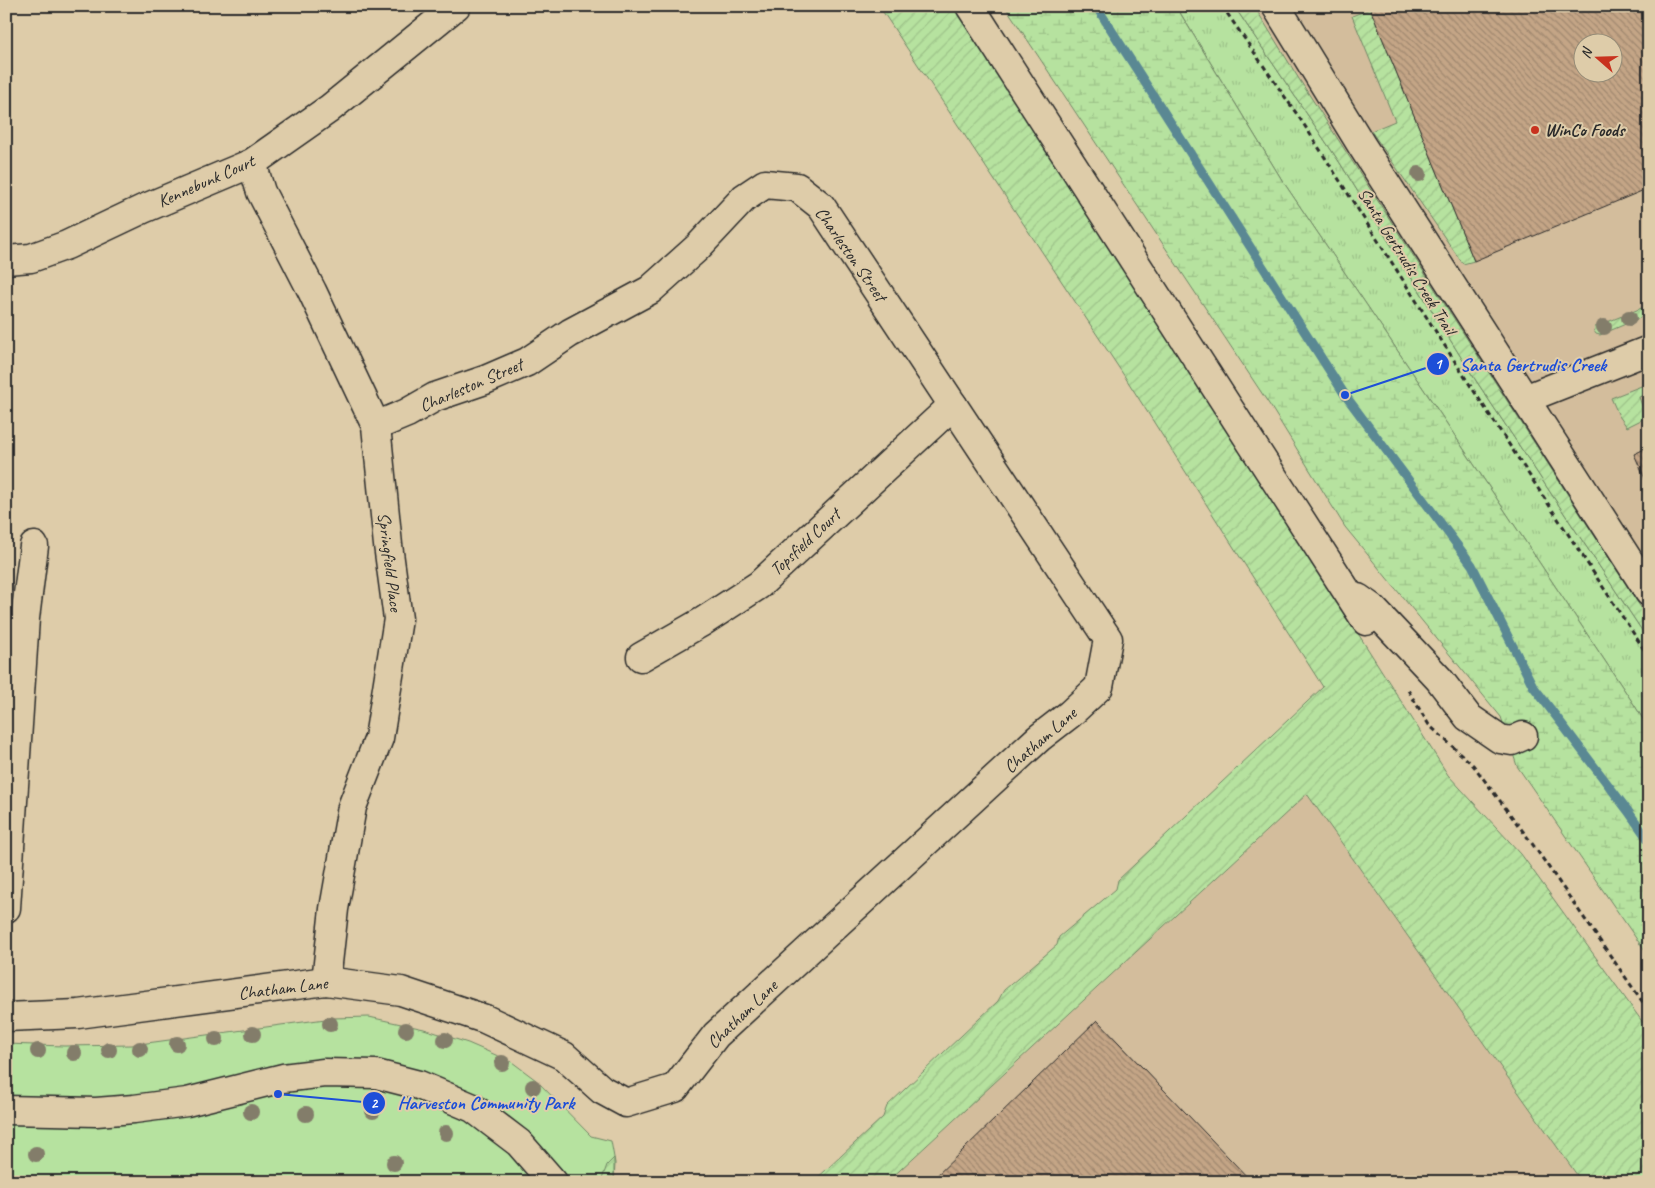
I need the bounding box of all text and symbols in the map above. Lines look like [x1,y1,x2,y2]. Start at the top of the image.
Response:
north arrow [1572,32,1622,82]
text: N [1577,45,1597,61]
place label: WinCo Foods [1545,119,1626,141]
marker: WinCo Foods [1529,124,1541,136]
street label: Kennebunk Court [154,149,260,212]
street label: Santa Gertrudis Creek Trail [1353,184,1463,341]
street label: Charleston Street [810,203,893,308]
callout: Santa Gertrudis Creek [1425,347,1616,381]
street label: Charleston Street [416,352,529,417]
text: Santa Gertrudis Creek [1460,353,1608,377]
text: 1 [1435,355,1444,374]
street label: Topsfield Court [765,502,847,580]
street label: Springfield Place [373,511,407,614]
street label: Chatham Lane [999,702,1082,778]
street label: Chatham Lane [237,971,330,1004]
street label: Chatham Lane [702,974,783,1053]
callout: Harveston Community Park [362,1086,585,1120]
text: Harveston Community Park [398,1091,576,1115]
text: 2 [371,1094,379,1113]

